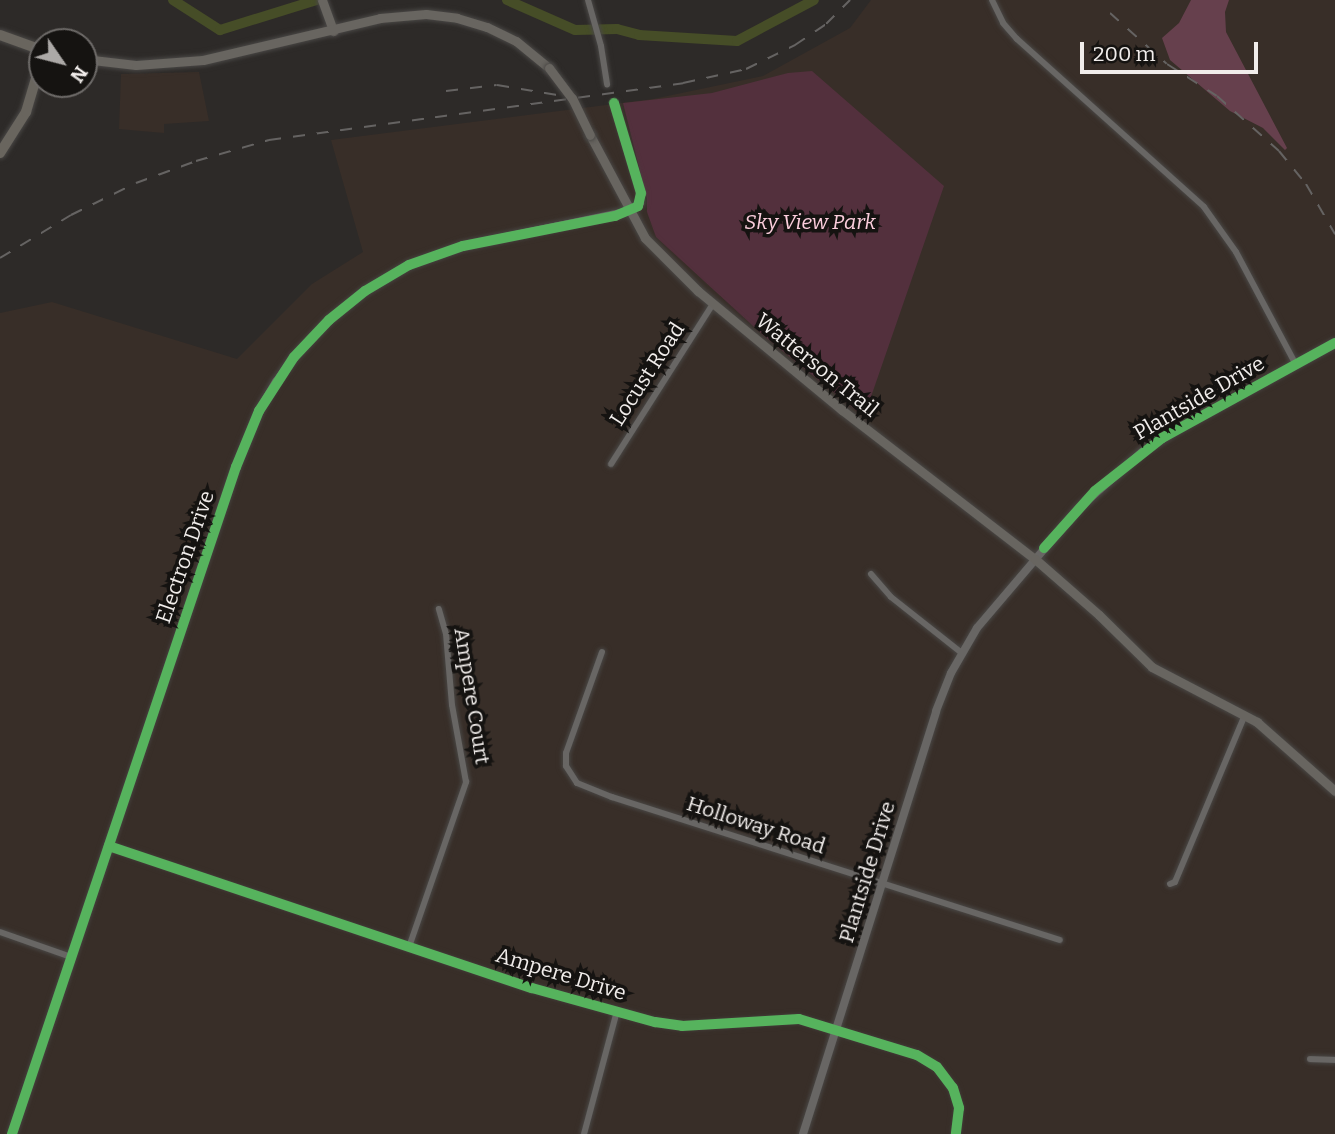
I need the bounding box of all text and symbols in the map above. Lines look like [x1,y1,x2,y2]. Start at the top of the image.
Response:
north arrow [28,28,98,98]
scale bar [1083,28,1262,72]
text: 200 m [1093,41,1156,67]
text: N [65,62,93,87]
park label: Sky View Park [744,209,876,235]
street label: Watterson Trail [751,308,883,422]
street label: Locust Road [604,318,690,430]
street label: Plantside Drive [1129,350,1269,446]
street label: Electron Drive [150,487,220,627]
street label: Ampere Court [449,626,495,766]
street label: Holloway Road [684,791,828,859]
street label: Plantside Drive [834,798,900,946]
street label: Ampere Drive [493,942,629,1006]

